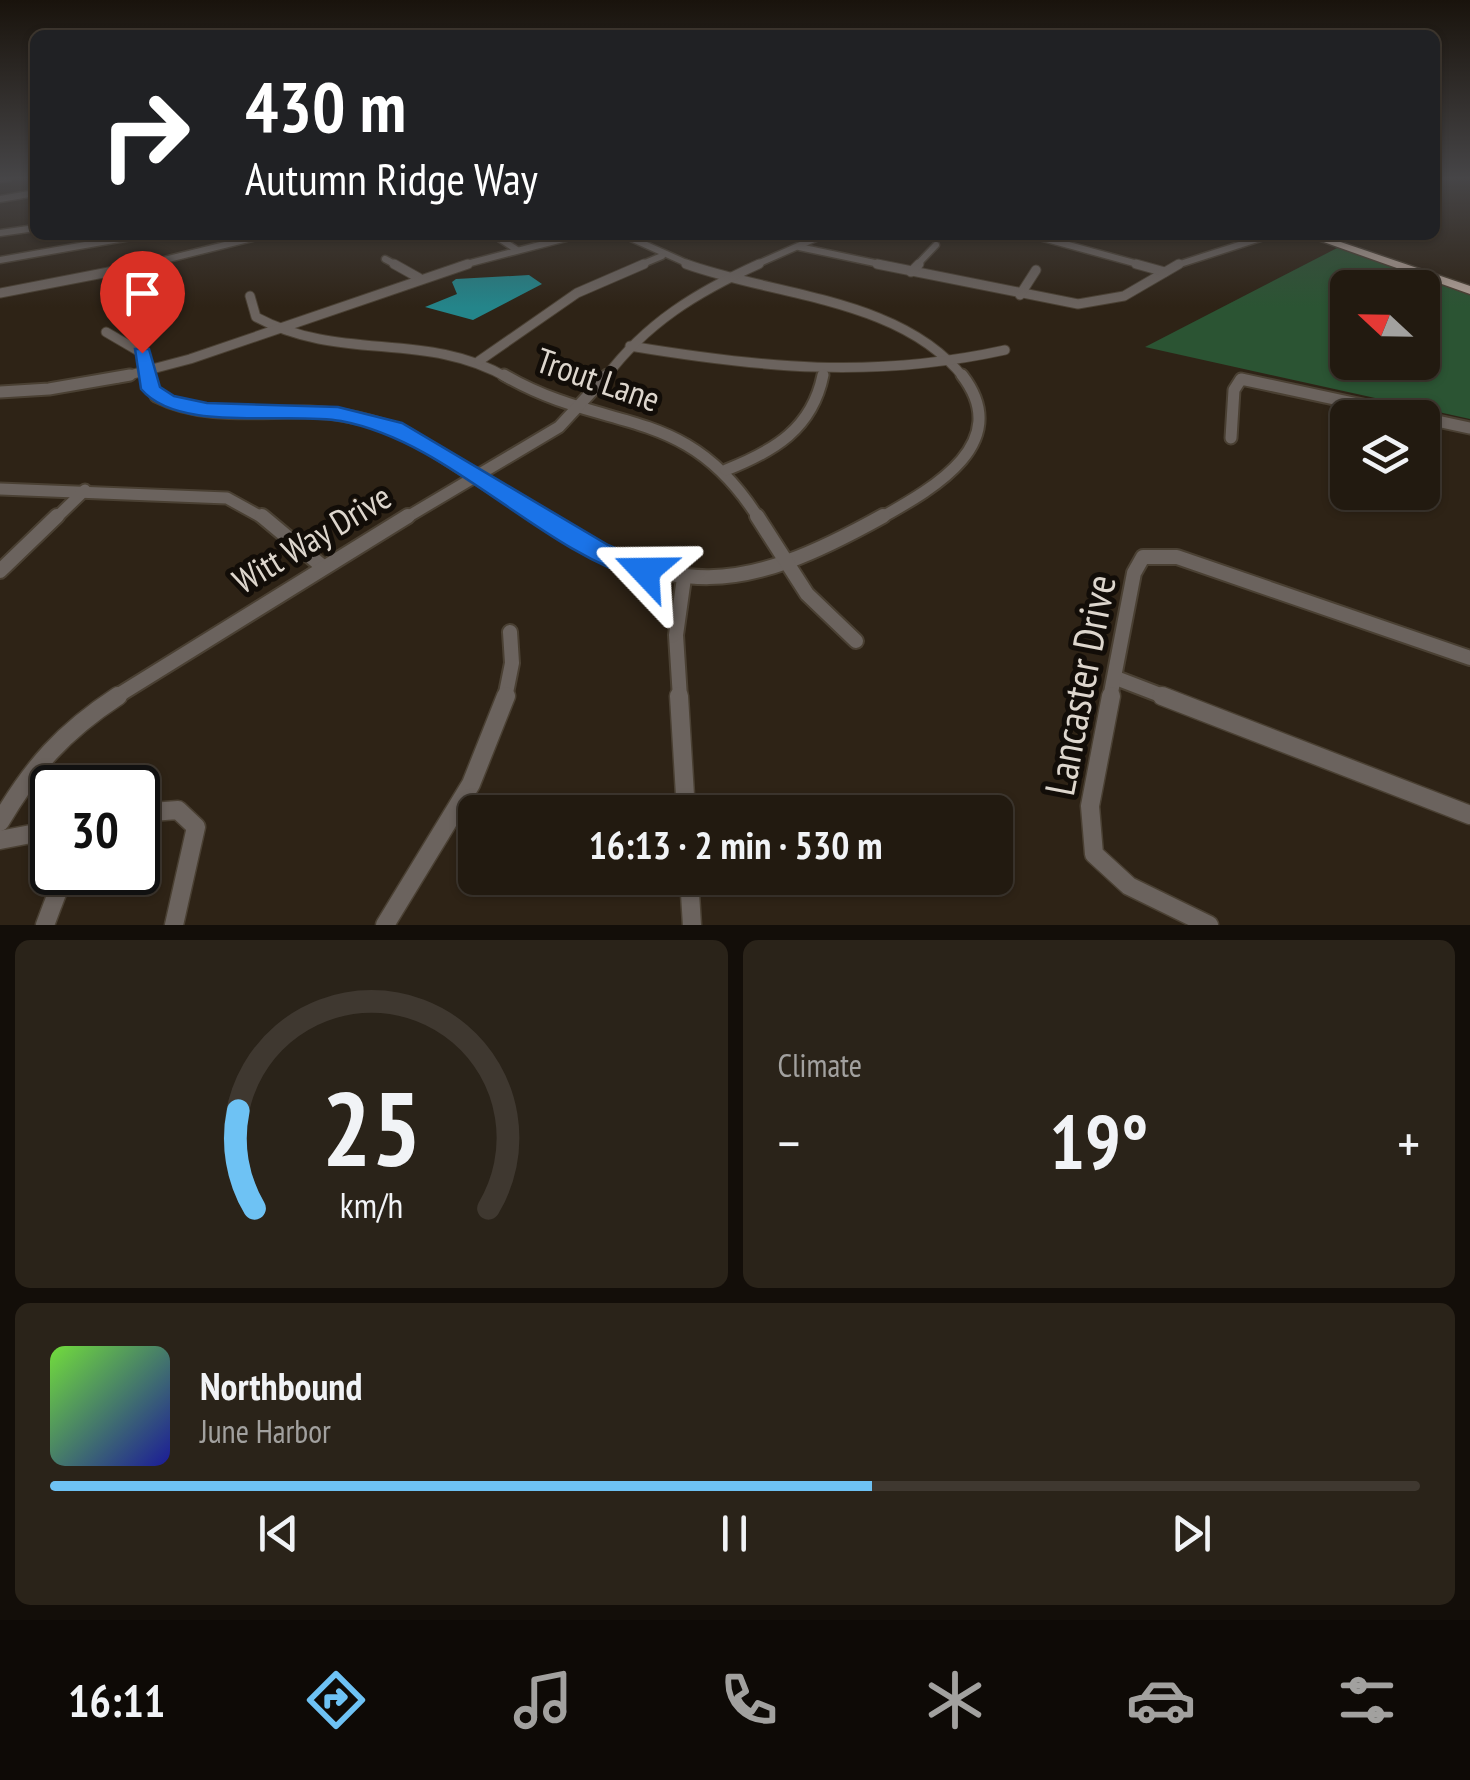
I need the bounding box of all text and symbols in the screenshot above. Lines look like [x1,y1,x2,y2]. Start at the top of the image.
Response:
text: 430 m [245,61,406,151]
icon: right [80,70,210,200]
text: Autumn Ridge Way [245,149,538,207]
pin [100,251,185,354]
icon: arrive [115,266,170,321]
north arrow [1330,270,1440,380]
map controls [1330,270,1440,510]
street label: Trout Lane [531,337,666,422]
button: layers [1330,400,1440,510]
street label: Witt Way Drive [224,473,399,603]
position arrow [593,519,697,623]
street label: Lancaster Drive [1031,570,1128,800]
speed limit sign: 30 [30,765,160,895]
text: 16:13 · 2 min · 530 m [589,820,882,869]
text: Climate [778,1044,862,1086]
text: 25 [322,1060,421,1195]
text: 19° [1049,1093,1148,1190]
text: − [778,1107,800,1178]
text: + [1397,1107,1420,1178]
text: km/h [340,1182,403,1228]
text: Northbound [200,1361,362,1410]
text: June Harbor [200,1410,331,1452]
icon: previous [251,1506,306,1561]
icon: pause [707,1506,762,1561]
icon: next [1164,1506,1219,1561]
icon: directions [301,1665,371,1735]
icon: music [508,1665,578,1735]
icon: phone [714,1665,784,1735]
icon: climate [920,1665,990,1735]
icon: car [1126,1665,1196,1735]
icon: filters [1332,1665,1402,1735]
text: 16:11 [68,1671,165,1729]

